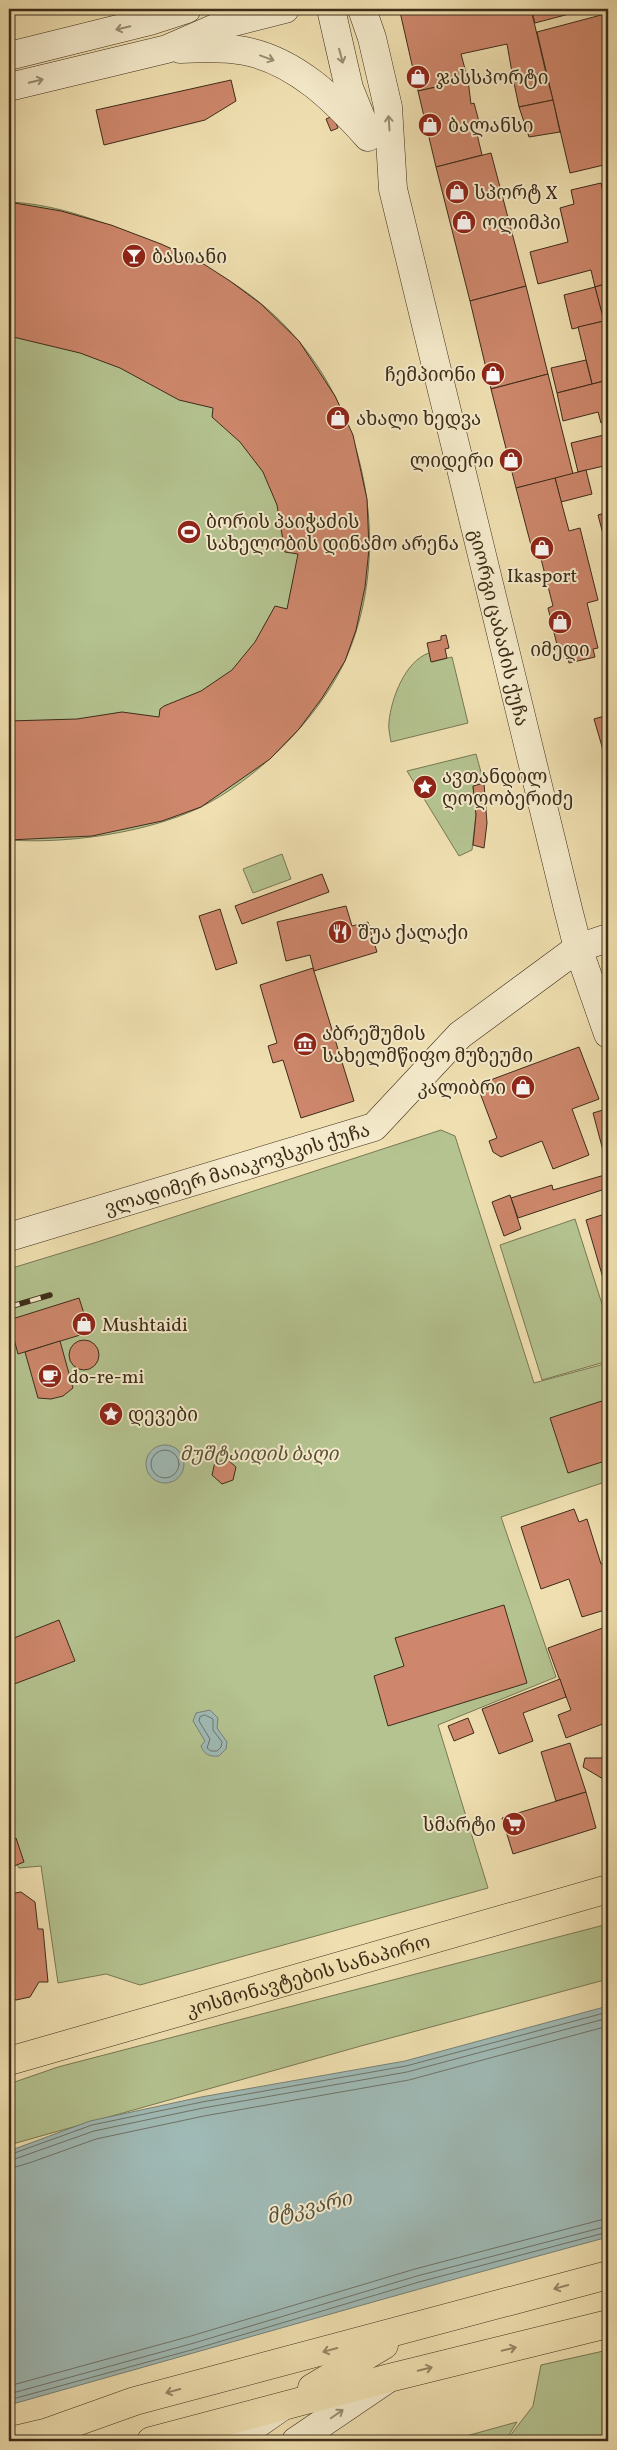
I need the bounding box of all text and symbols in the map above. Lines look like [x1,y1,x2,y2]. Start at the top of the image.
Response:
one-way arrow [116,24,132,33]
one-way arrow [337,48,346,64]
one-way arrow [258,54,274,63]
shop icon: ჯასსპორტი [405,64,431,90]
place label: ჯასსპორტი [436,66,549,92]
one-way arrow [28,76,44,85]
shop icon: ბალანსი [417,112,443,138]
place label: ბალანსი [448,114,533,140]
one-way arrow [384,115,394,131]
shop icon: სპორტ X [444,179,470,205]
place label: სპორტ X [474,181,558,207]
shop icon: ოლიმპი [451,209,477,235]
place label: ოლიმპი [482,211,561,237]
bar icon: ბასიანი [121,243,147,269]
place label: ბასიანი [152,245,227,271]
shop icon: ჩემპიონი [480,361,506,387]
place label: ჩემპიონი [384,363,476,389]
shop icon: ახალი ხედვა [325,405,351,431]
place label: ახალი ხედვა [356,407,481,433]
shop icon: ლიდერი [498,447,524,473]
place label: ლიდერი [410,449,494,475]
place label: ბორის პაიჭაძის სახელობის დინამო არენა [206,510,459,558]
sports icon: ბორის პაიჭაძის სახელობის დინამო არენა [176,519,202,545]
street label: გიორგი ცაბაძის ქუჩა [461,527,534,729]
shop icon: Ikasport [529,535,555,561]
place label: Ikasport [507,564,577,590]
shop icon: იმედი [547,609,573,635]
place label: იმედი [530,638,590,664]
place label: ავთანდილ ღოღობერიძე [442,765,573,813]
place icon: ავთანდილ ღოღობერიძე [412,774,438,800]
restaurant icon: შუა ქალაქი [327,919,353,945]
place label: შუა ქალაქი [358,921,468,947]
place label: აბრეშუმის სახელმწიფო მუზეუმი [322,1022,533,1070]
museum icon: აბრეშუმის სახელმწიფო მუზეუმი [292,1031,318,1057]
shop icon: კალიბრი [510,1074,536,1100]
place label: კალიბრი [417,1076,506,1102]
street label: ვლადიმერ მაიაკოვსკის ქუჩა [101,1118,373,1223]
shop icon: Mushtaidi [71,1311,97,1337]
place label: Mushtaidi [102,1313,188,1339]
cafe icon: do-re-mi [37,1363,63,1389]
place label: do-re-mi [68,1365,145,1391]
place icon: დევები [98,1401,124,1427]
place label: დევები [128,1403,198,1429]
park label: მუშტაიდის ბაღი [180,1442,340,1468]
supermarket icon: სმარტი [501,1811,527,1837]
place label: სმარტი [423,1813,496,1839]
street label: კოსმონავტების სანაპირო [183,1930,434,2024]
water label: მტკვარი [264,2185,356,2232]
one-way arrow [554,2283,570,2293]
one-way arrow [500,2344,516,2353]
one-way arrow [323,2346,339,2355]
one-way arrow [417,2364,433,2373]
one-way arrow [166,2387,182,2397]
one-way arrow [329,2409,343,2419]

